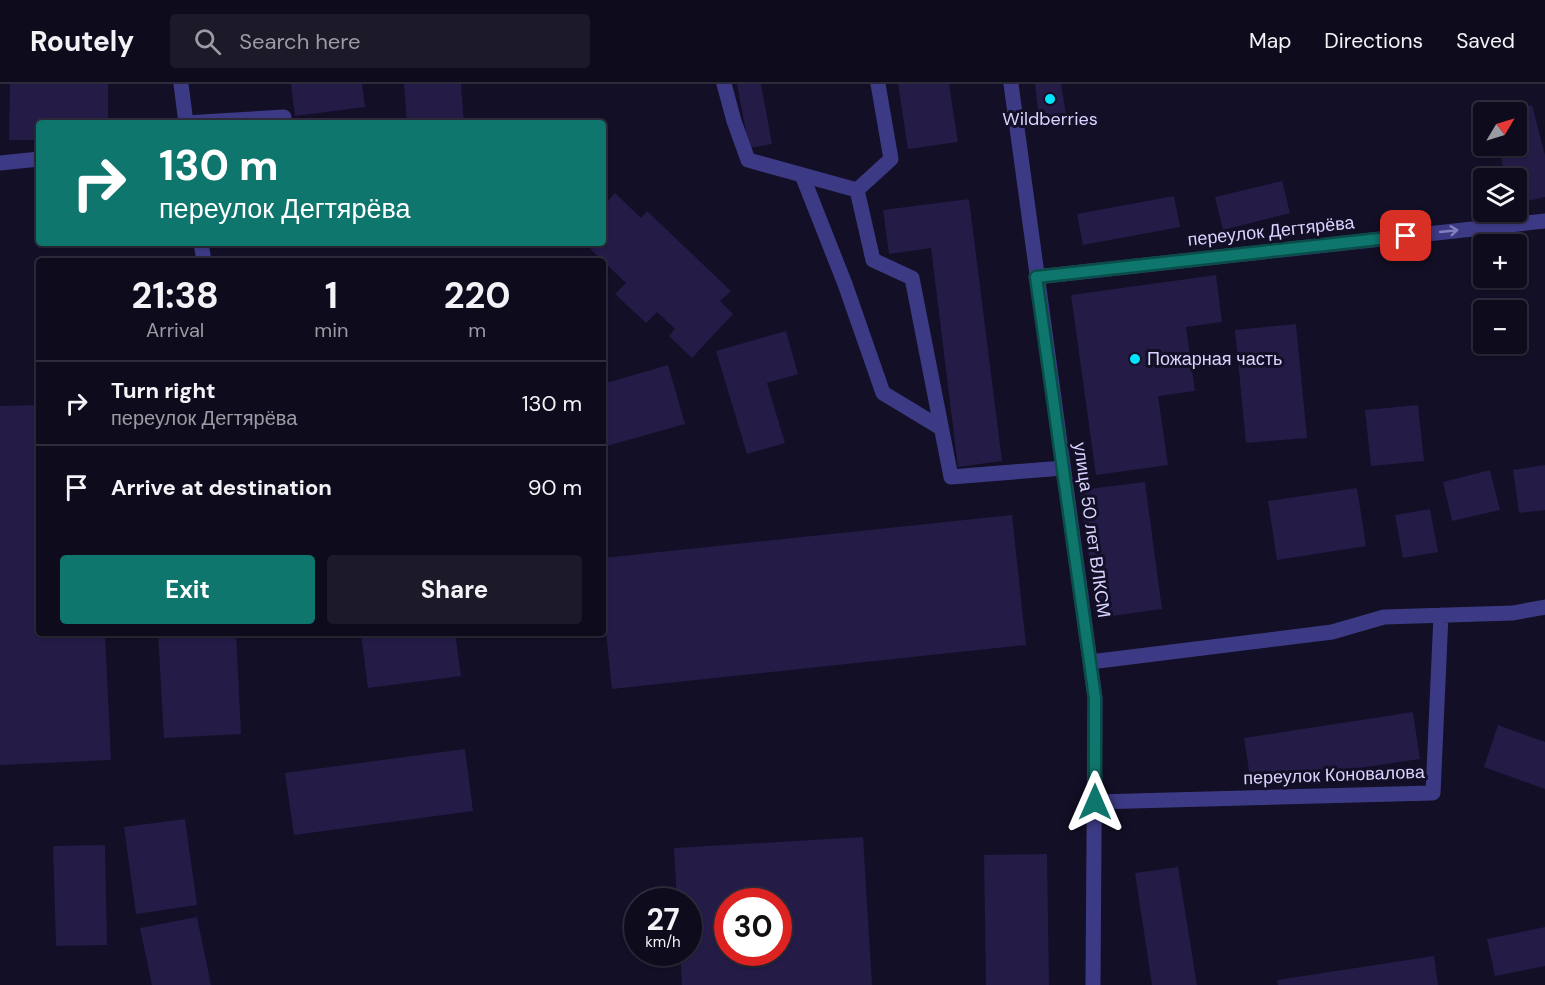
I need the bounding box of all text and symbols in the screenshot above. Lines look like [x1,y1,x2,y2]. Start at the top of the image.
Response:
search box [170,14,590,68]
text: Routely [30,23,134,60]
icon: search [191,25,224,58]
text: Search here [239,27,361,56]
text: Map [1249,27,1291,55]
text: Directions [1324,27,1423,55]
text: Saved [1456,27,1515,55]
marker: Wildberries [1043,92,1057,106]
north arrow [1473,102,1527,156]
map controls [1473,102,1527,354]
place label: Wildberries [1002,107,1098,131]
text: 130 m [159,138,279,193]
icon: right [60,144,138,222]
button: layers [1473,168,1527,222]
text: переулок Дегтярёва [159,191,411,226]
street label: переулок Дегтярёва [1186,210,1357,252]
pin [1380,210,1431,261]
icon: arrive [1389,219,1422,252]
one-way arrow [1439,226,1459,237]
button: + [1473,234,1527,288]
text: 21:38 [131,272,219,319]
text: 1 [325,272,338,319]
text: 220 [444,272,511,319]
button: − [1473,300,1527,354]
text: Arrival [146,317,204,343]
text: min [314,317,348,343]
text: m [468,317,486,343]
place label: Пожарная часть [1147,347,1282,371]
marker: Пожарная часть [1128,352,1142,366]
text: Turn right [111,376,216,405]
icon: right [60,387,93,420]
text: 130 m [522,389,582,418]
text: переулок Дегтярёва [111,405,297,431]
street label: улица 50 лет ВЛКСМ [1068,441,1116,619]
icon: arrive [60,471,93,504]
text: Arrive at destination [111,473,332,502]
text: 90 m [528,473,582,502]
button: Exit [60,555,315,624]
button: Share [327,555,582,624]
street label: переулок Коновалова [1243,760,1426,790]
position arrow [1063,770,1127,834]
speed limit sign: 30 [714,888,792,966]
text: 27 [646,900,680,939]
text: km/h [645,932,681,952]

